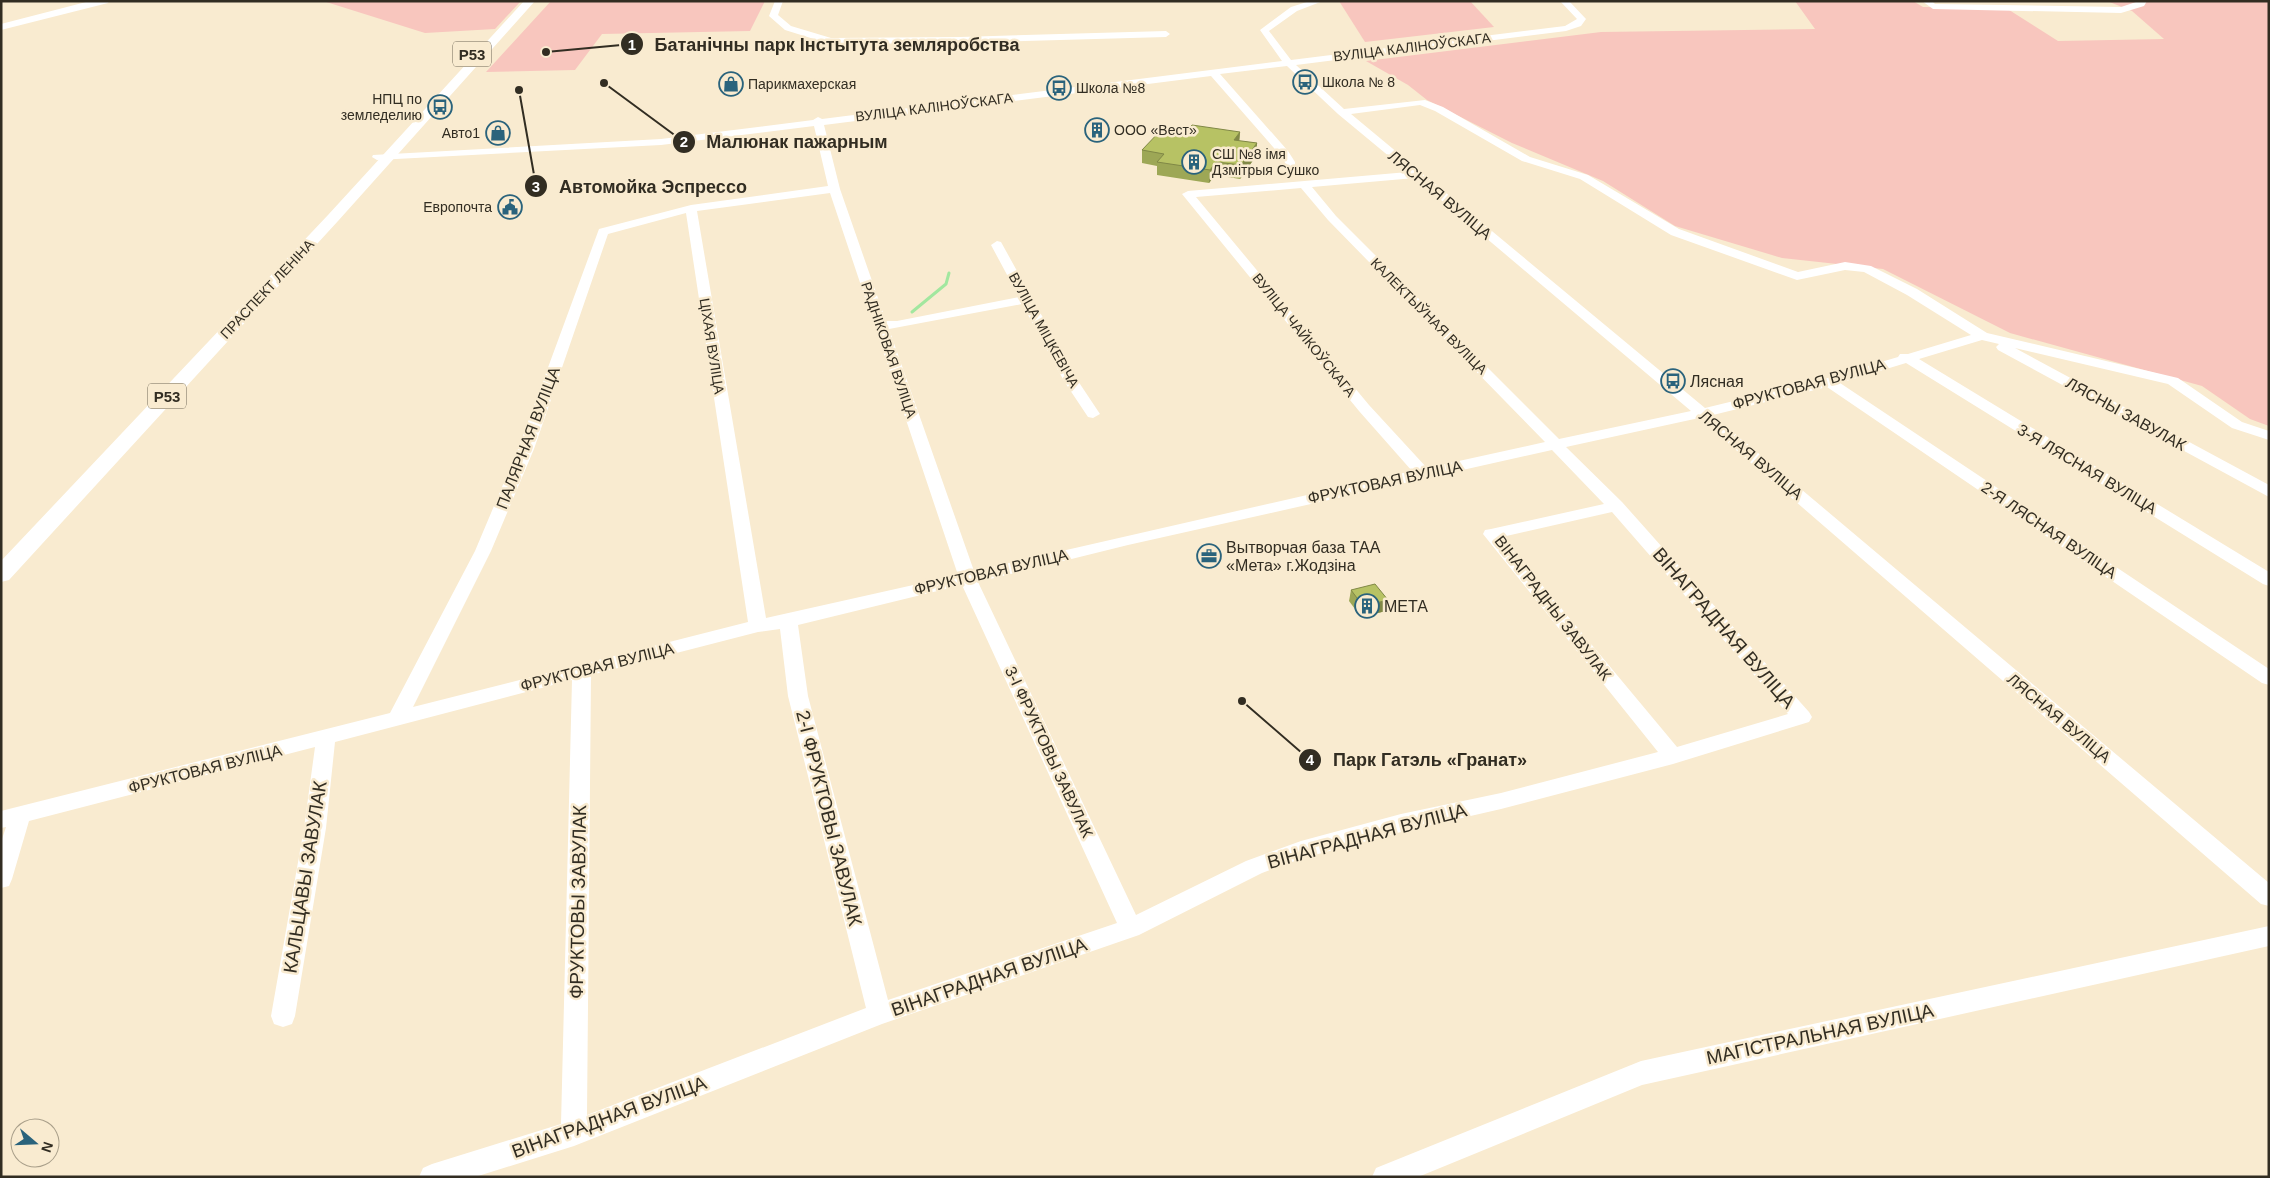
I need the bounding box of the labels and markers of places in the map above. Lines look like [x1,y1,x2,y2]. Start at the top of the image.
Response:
callout: Батанічны парк Інстытута земляробства [619,28,1029,61]
bus stop icon: Школа № 8 [1292,69,1318,95]
shop icon: Парикмахерская [718,71,744,97]
place label: Школа № 8 [1322,74,1395,90]
bus stop icon: Школа №8 [1046,75,1072,101]
place label: Парикмахерская [748,76,856,92]
place label: Школа №8 [1076,80,1145,96]
place label: НПЦ по земледелию [341,91,422,123]
bus stop icon: НПЦ по земледелию [427,94,453,120]
building icon: ООО «Вест» [1084,117,1110,143]
shop icon: Авто1 [485,120,511,146]
place label: ООО «Вест» [1114,122,1197,138]
place label: Авто1 [442,125,480,141]
callout: Малюнак пажарным [672,126,898,159]
place label: СШ №8 імя Дзмітрыя Сушко [1212,146,1319,178]
building icon: СШ №8 імя Дзмітрыя Сушко [1181,149,1207,175]
callout: Автомойка Эспрессо [524,170,757,203]
public building icon: Европочта [497,194,523,220]
place label: Европочта [423,199,492,215]
bus stop icon: Лясная [1660,368,1686,394]
place label: Лясная [1690,373,1744,390]
place label: Вытворчая база ТАА «Мета» г.Жодзіна [1226,539,1381,574]
office icon: Вытворчая база ТАА «Мета» г.Жодзіна [1196,543,1222,569]
building icon: МЕТА [1354,593,1380,619]
place label: МЕТА [1384,598,1428,615]
callout: Парк Гатэль «Гранат» [1298,743,1537,776]

